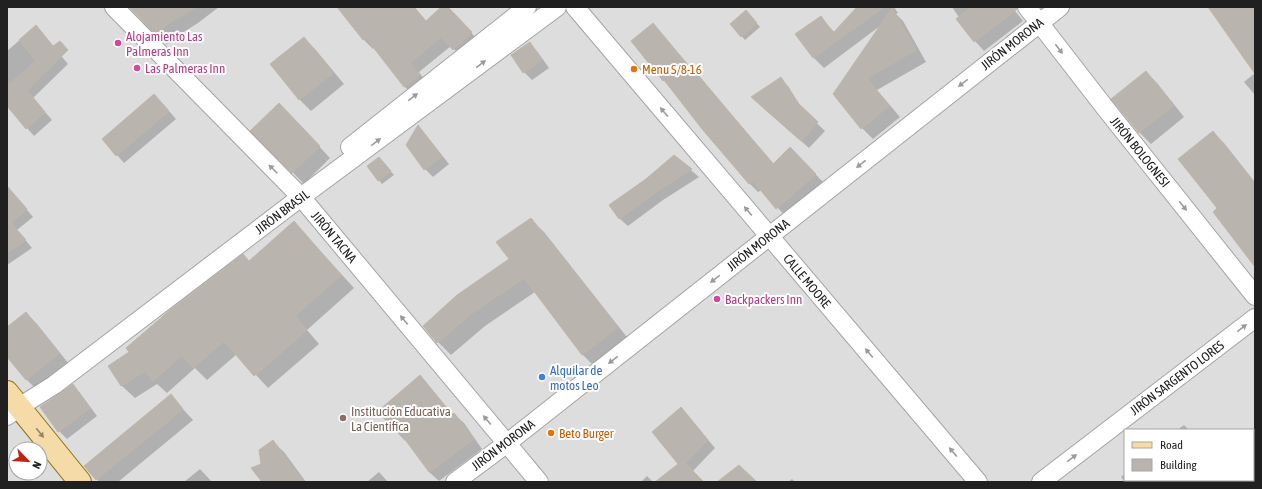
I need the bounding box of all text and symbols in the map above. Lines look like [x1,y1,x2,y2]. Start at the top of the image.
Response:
street label: JIRÓN MORONA [978,15,1047,73]
place label: Alojamiento Las Palmeras Inn [126,29,203,59]
marker: Alojamiento Las Palmeras Inn [113,38,123,48]
one-way arrow [1055,44,1063,55]
one-way arrow [475,60,486,68]
place label: Las Palmeras Inn [145,61,225,76]
place label: Menu S/8-16 [642,62,702,77]
marker: Las Palmeras Inn [132,63,142,73]
marker: Menu S/8-16 [629,64,639,74]
one-way arrow [958,79,969,87]
one-way arrow [407,93,418,101]
one-way arrow [660,107,669,118]
street label: JIRÓN BOLOGNESI [1107,114,1173,190]
one-way arrow [371,137,382,146]
one-way arrow [856,159,867,168]
one-way arrow [268,164,278,174]
street label: JIRÓN BRASIL [252,187,312,237]
one-way arrow [1179,200,1188,211]
one-way arrow [744,206,753,217]
street label: JIRÓN TACNA [308,208,360,266]
street label: JIRÓN MORONA [724,216,793,274]
street label: CALLE MOORE [780,251,834,311]
one-way arrow [710,275,721,283]
place label: Backpackers Inn [725,292,802,307]
marker: Backpackers Inn [712,294,722,304]
one-way arrow [399,315,408,326]
one-way arrow [1237,324,1248,332]
street label: JIRÓN SARGENTO LORES [1127,337,1227,418]
one-way arrow [864,348,873,358]
one-way arrow [608,355,619,364]
place label: Alquilar de motos Leo [550,363,602,393]
marker: Alquilar de motos Leo [537,372,547,382]
place label: Institución Educativa La Cientifica [351,404,451,434]
marker: Institución Educativa La Cientifica [338,413,348,423]
one-way arrow [482,415,491,426]
street label: JIRÓN MORONA [468,416,538,474]
place label: Beto Burger [559,426,614,441]
one-way arrow [36,428,45,438]
marker: Beto Burger [546,428,556,438]
legend [1124,429,1254,481]
text: Road [1160,438,1183,452]
north arrow [8,441,48,481]
one-way arrow [948,447,957,458]
one-way arrow [1067,454,1078,463]
text: Building [1160,458,1198,472]
text: N [30,460,44,471]

